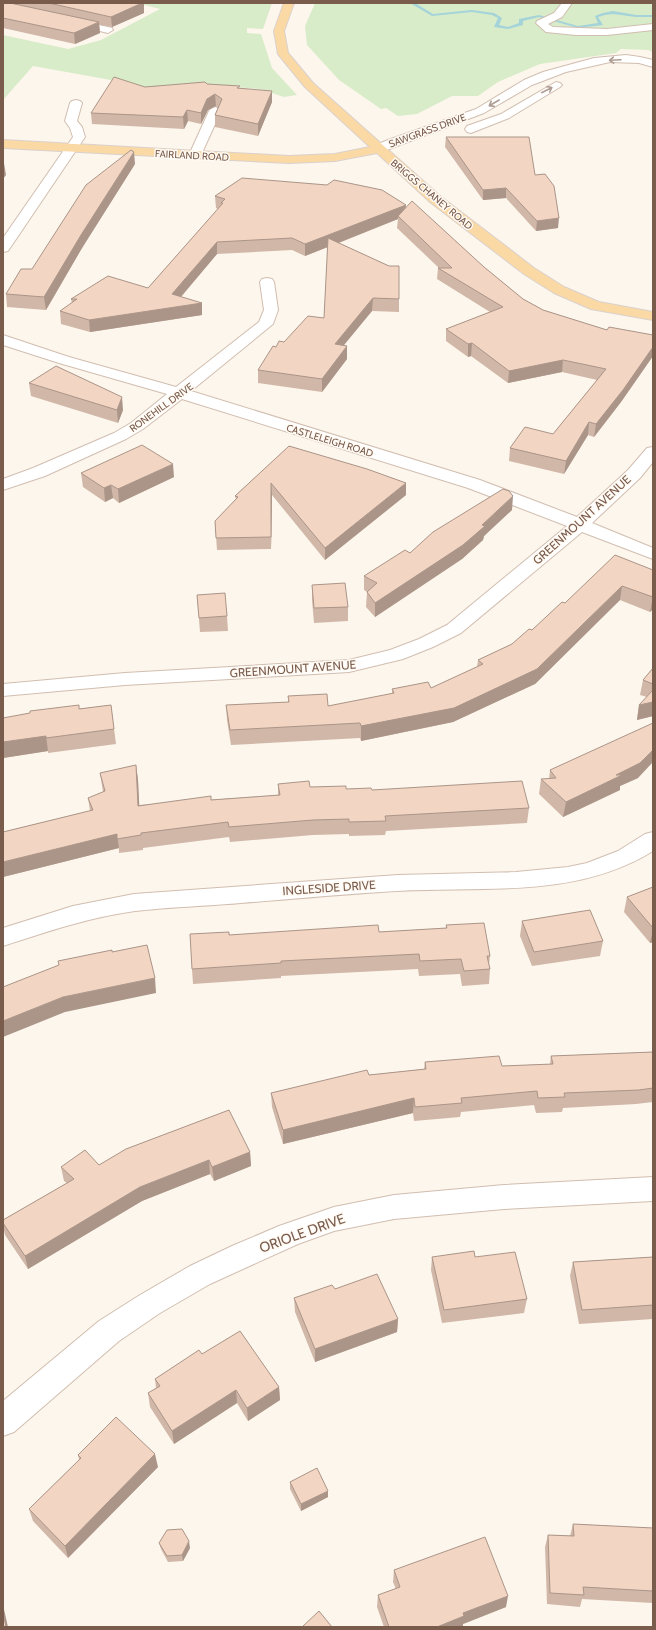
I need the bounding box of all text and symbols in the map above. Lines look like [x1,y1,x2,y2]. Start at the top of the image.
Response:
one-way arrow [609,56,622,63]
one-way arrow [541,86,553,93]
one-way arrow [488,100,500,108]
street label: SAWGRASS DRIVE [387,110,468,150]
street label: FAIRLAND ROAD [155,147,229,164]
street label: BRIGGS CHANEY ROAD [388,156,475,232]
street label: RONEHILL DRIVE [127,380,196,435]
street label: CASTLELEIGH ROAD [285,421,375,460]
street label: GREENMOUNT AVENUE [530,471,634,568]
street label: GREENMOUNT AVENUE [229,657,357,680]
street label: INGLESIDE DRIVE [282,877,376,898]
street label: ORIOLE DRIVE [257,1209,348,1257]

